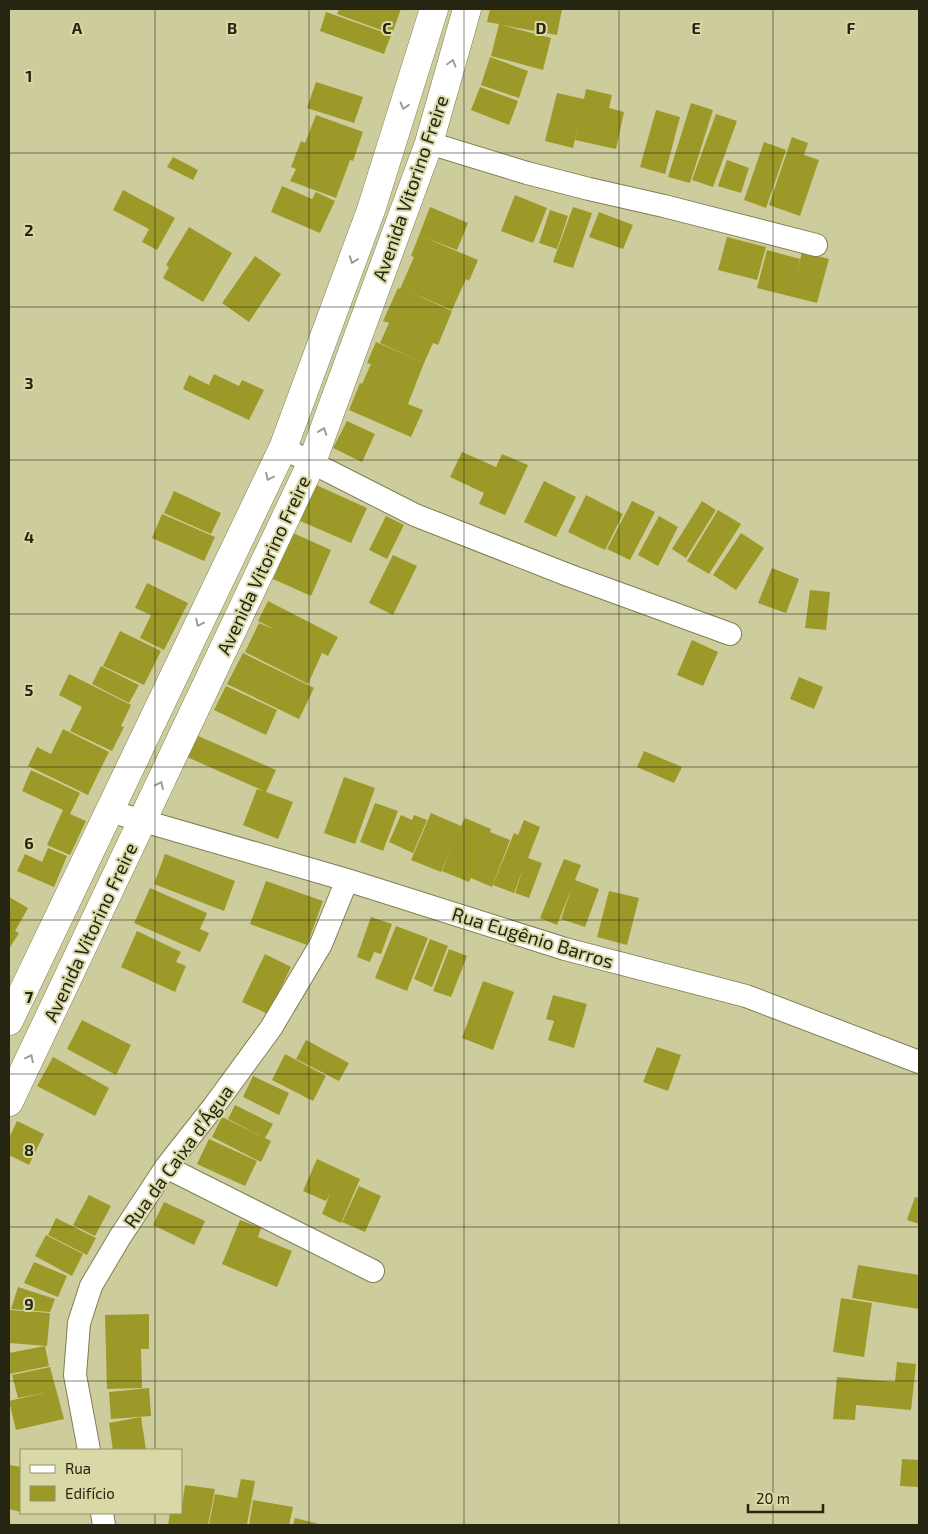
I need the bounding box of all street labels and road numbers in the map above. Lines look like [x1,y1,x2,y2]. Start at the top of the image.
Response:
street label: Avenida Vitorino Freire [367,92,453,284]
street label: Avenida Vitorino Freire [211,472,315,658]
street label: Avenida Vitorino Freire [38,839,142,1025]
street label: Rua Eugênio Barros [449,901,617,973]
street label: Rua da Caixa d'Água [118,1080,238,1232]

